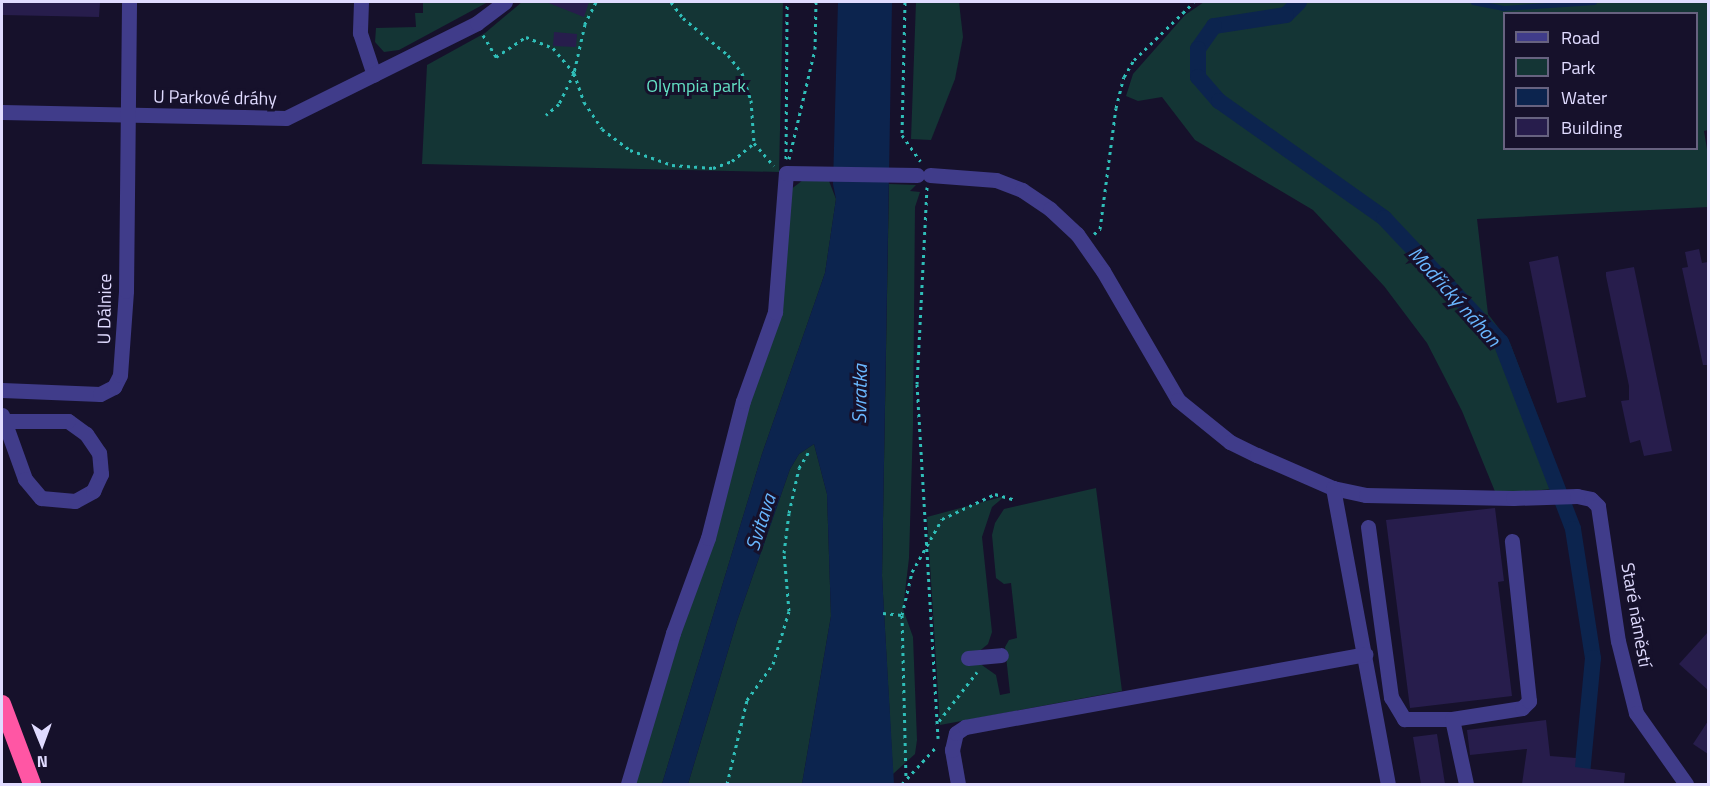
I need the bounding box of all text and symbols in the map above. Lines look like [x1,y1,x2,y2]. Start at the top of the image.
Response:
legend [1503,12,1698,150]
text: Road [1561,24,1600,51]
text: Park [1561,54,1595,81]
park label: Olympia park [646,75,746,97]
text: Water [1561,84,1607,111]
street label: U Parkové dráhy [153,86,277,110]
text: Building [1561,114,1622,141]
water label: Modřický náhon [1404,241,1506,351]
street label: U Dálnice [94,273,116,345]
water label: Svratka [846,364,872,424]
water label: Svitava [740,491,780,553]
street label: Staré náměstí [1616,561,1656,669]
north arrow [12,714,72,774]
text: N [37,750,48,774]

